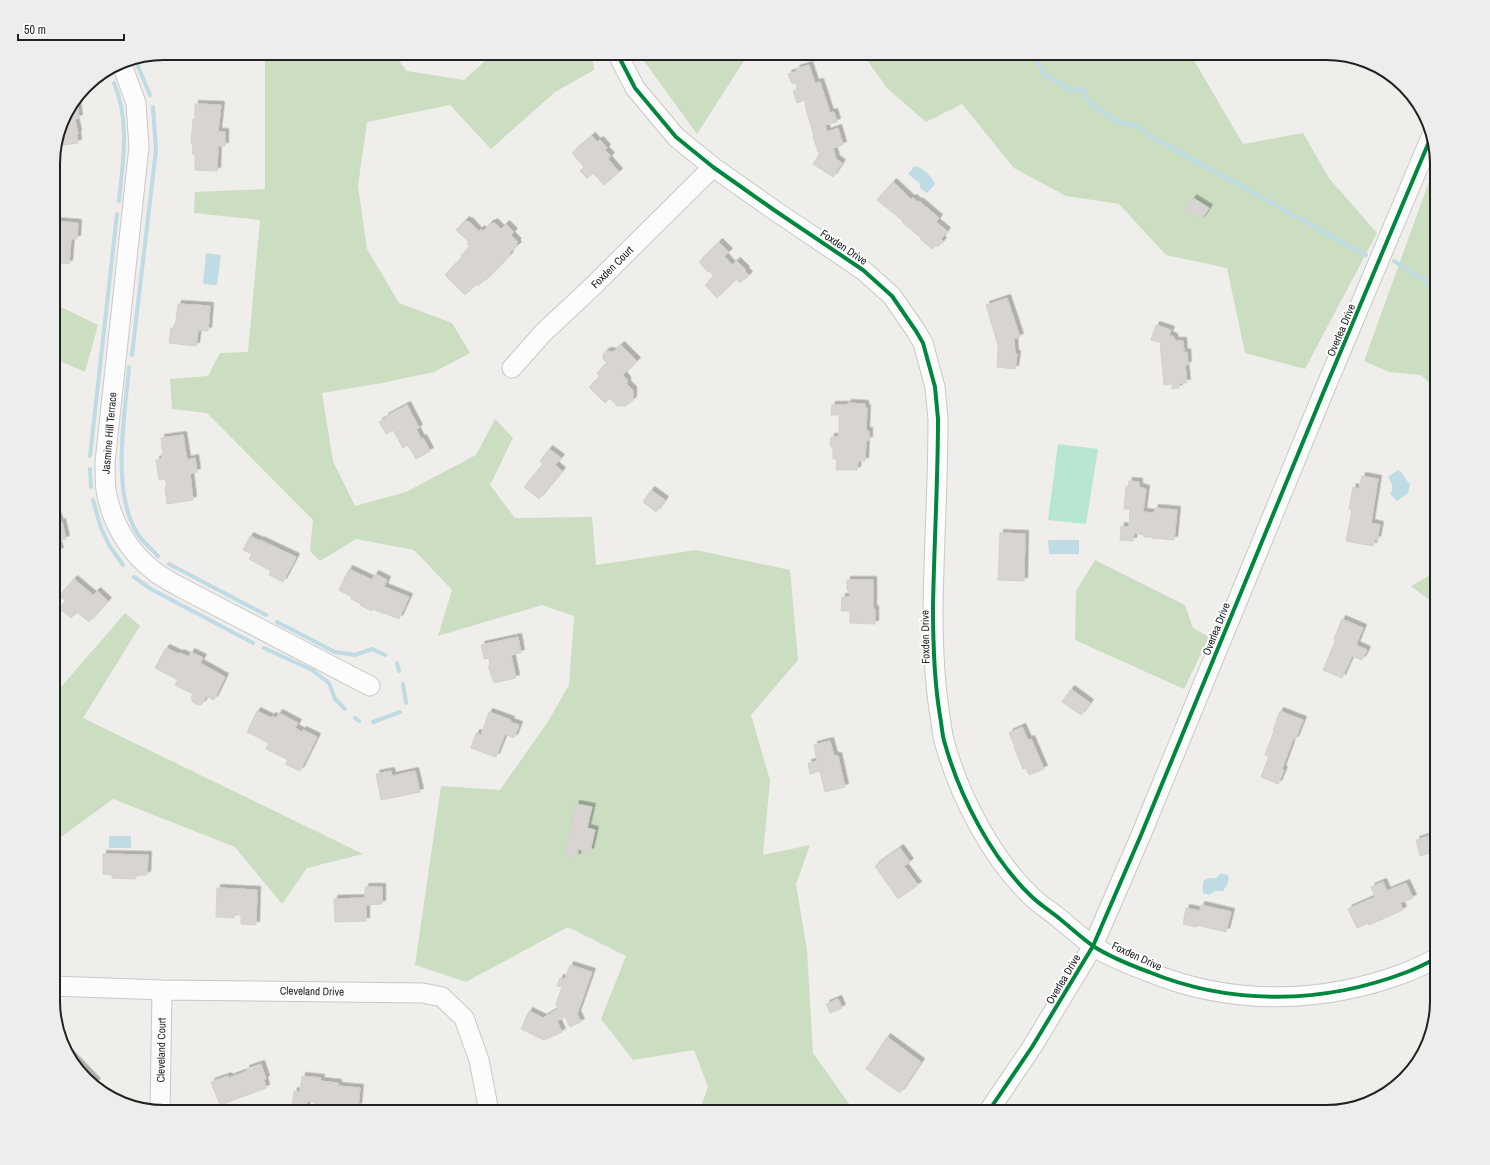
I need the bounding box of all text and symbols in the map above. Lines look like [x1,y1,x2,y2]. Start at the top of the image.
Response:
scale bar [18,16,124,42]
text: 50 m [24,22,46,38]
street label: Foxden Drive [818,226,870,268]
street label: Foxden Court [588,243,636,291]
street label: Overlea Drive [1324,302,1358,358]
street label: Jasmine Hill Terrace [98,392,120,474]
street label: Overlea Drive [1199,601,1233,657]
street label: Foxden Drive [918,610,932,664]
street label: Foxden Drive [1110,938,1164,974]
street label: Overlea Drive [1043,952,1083,1006]
street label: Cleveland Drive [280,983,344,999]
street label: Cleveland Court [153,1017,169,1082]

